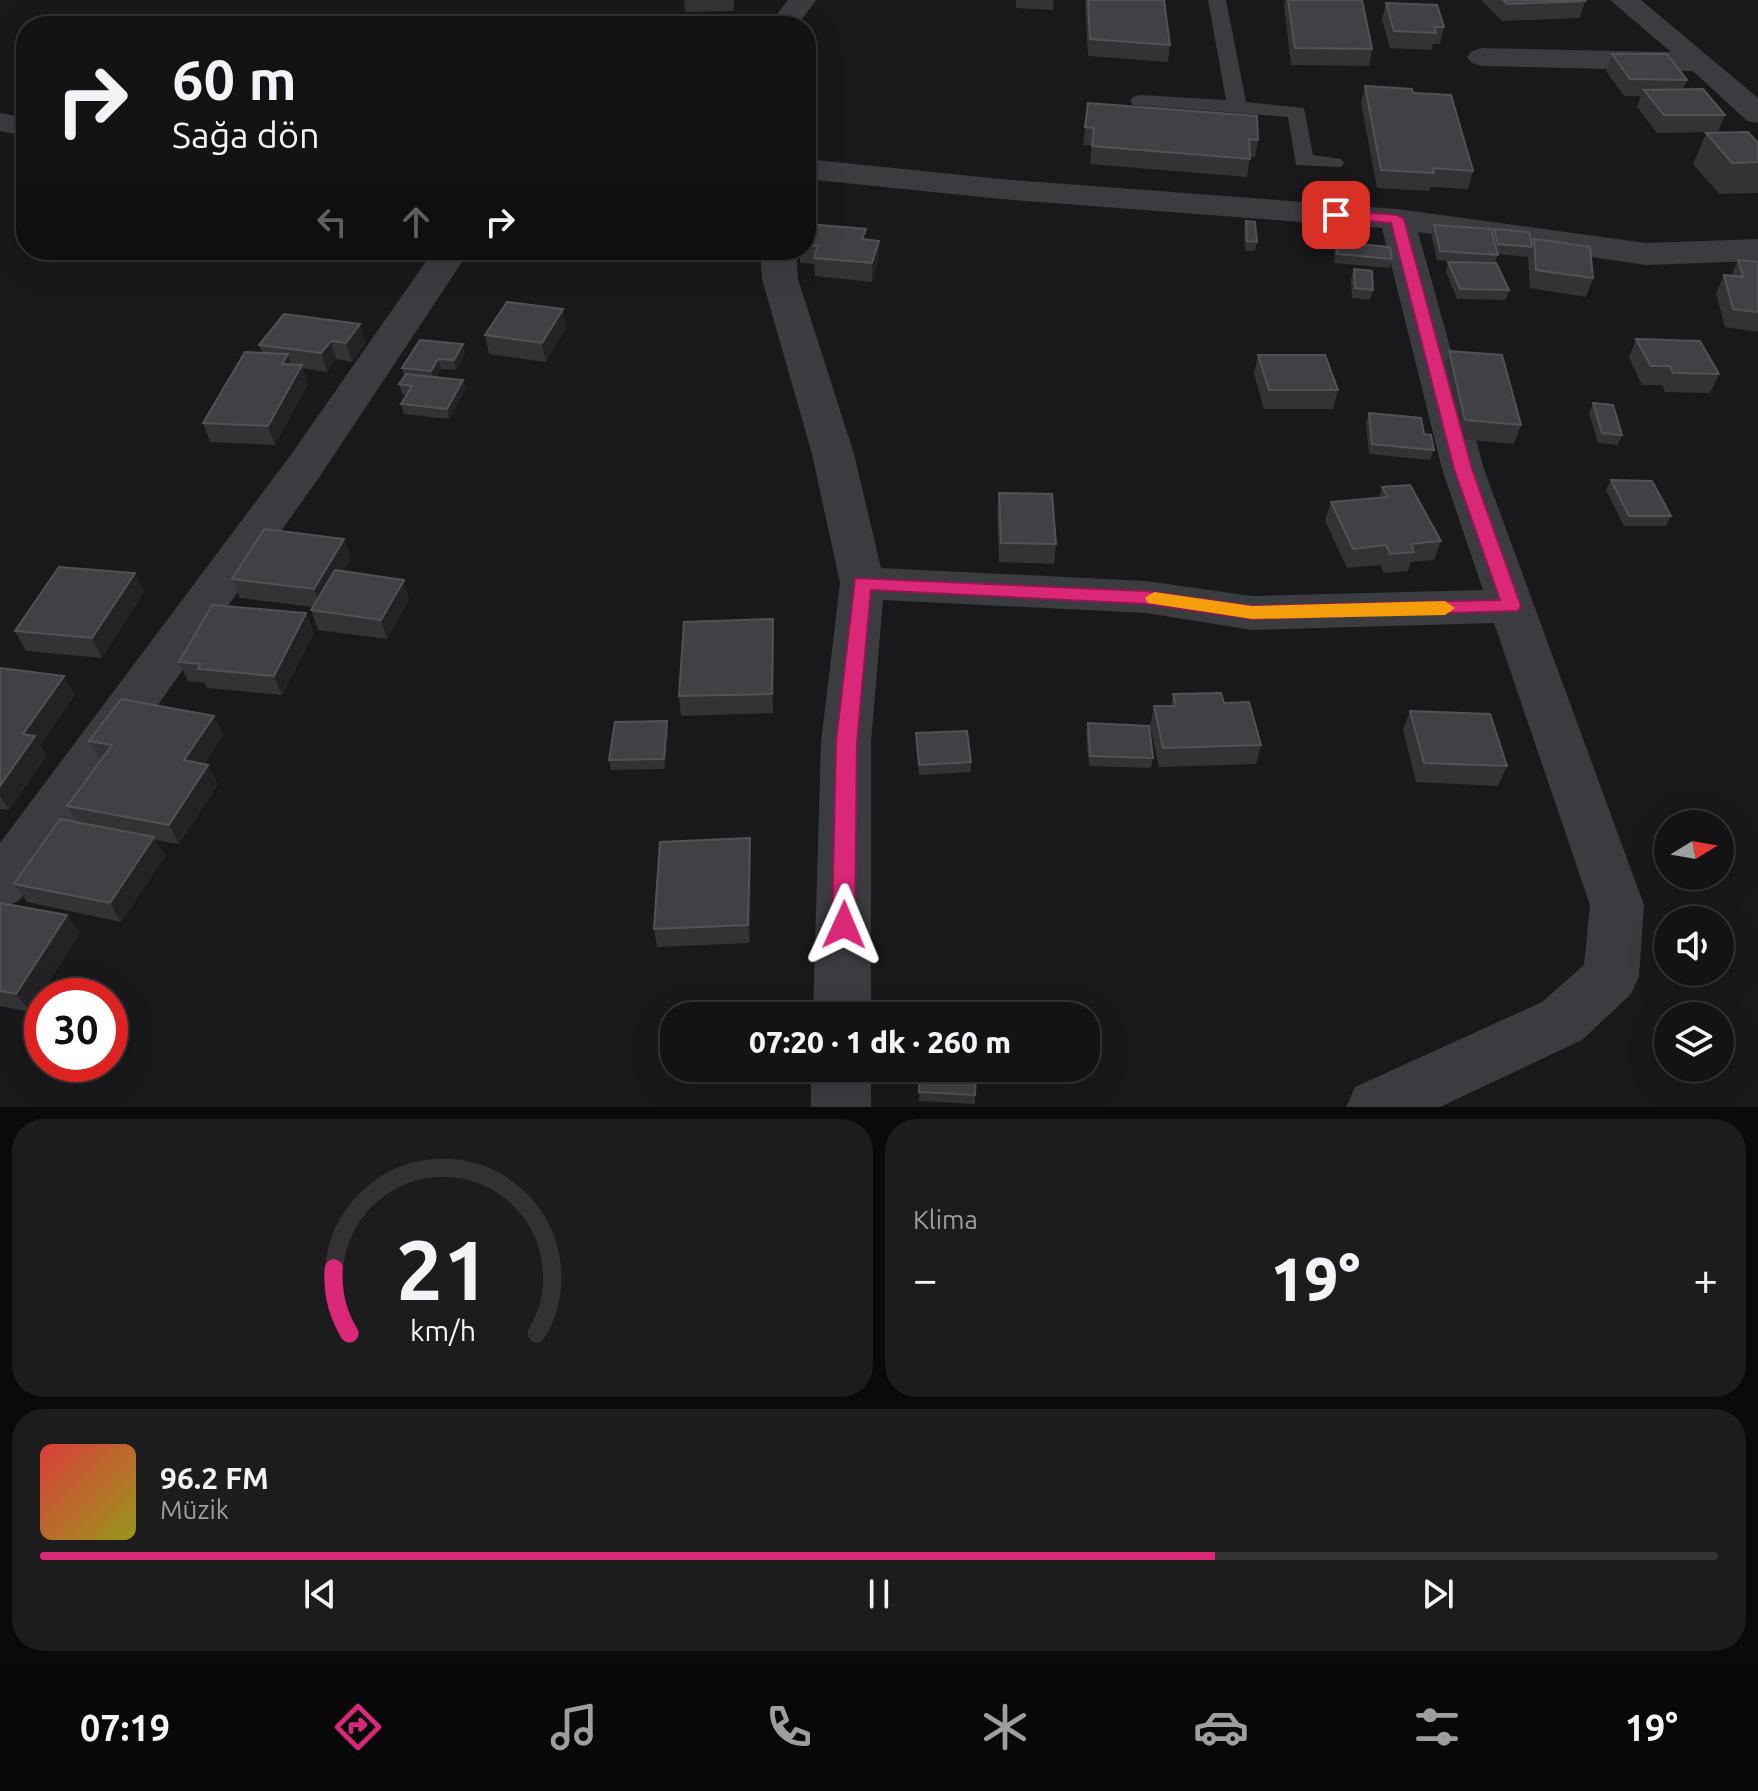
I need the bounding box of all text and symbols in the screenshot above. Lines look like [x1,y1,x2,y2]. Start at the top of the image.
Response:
icon: right [40,48,144,152]
text: 60 m [172,48,297,111]
text: Sağa dön [172,114,320,155]
pin [1302,181,1370,249]
icon: arrive [1314,193,1358,237]
icon: left [310,200,354,244]
icon: ahead [394,200,438,244]
icon: right [478,200,522,244]
north arrow [1654,810,1734,890]
map controls [1654,810,1734,1082]
position arrow [802,883,886,967]
button: sound [1654,906,1734,986]
speed limit sign: 30 [24,978,128,1082]
button: layers [1654,1002,1734,1082]
text: 07:20 · 1 dk · 260 m [749,1025,1011,1059]
text: Klima [913,1205,978,1234]
text: 21 [396,1222,489,1316]
text: 19° [1271,1245,1360,1312]
text: − [913,1254,938,1303]
text: + [1693,1254,1718,1303]
text: km/h [410,1314,476,1346]
text: 96.2 FM [160,1461,269,1495]
text: Müzik [160,1495,229,1524]
icon: previous [298,1572,342,1616]
icon: pause [857,1572,901,1616]
icon: next [1416,1572,1460,1616]
icon: directions [330,1699,386,1755]
icon: music [546,1699,602,1755]
icon: phone [761,1699,817,1755]
icon: climate [977,1699,1033,1755]
icon: car [1193,1699,1249,1755]
icon: filters [1409,1699,1465,1755]
text: 07:19 [80,1707,170,1748]
text: 19° [1625,1707,1678,1748]

